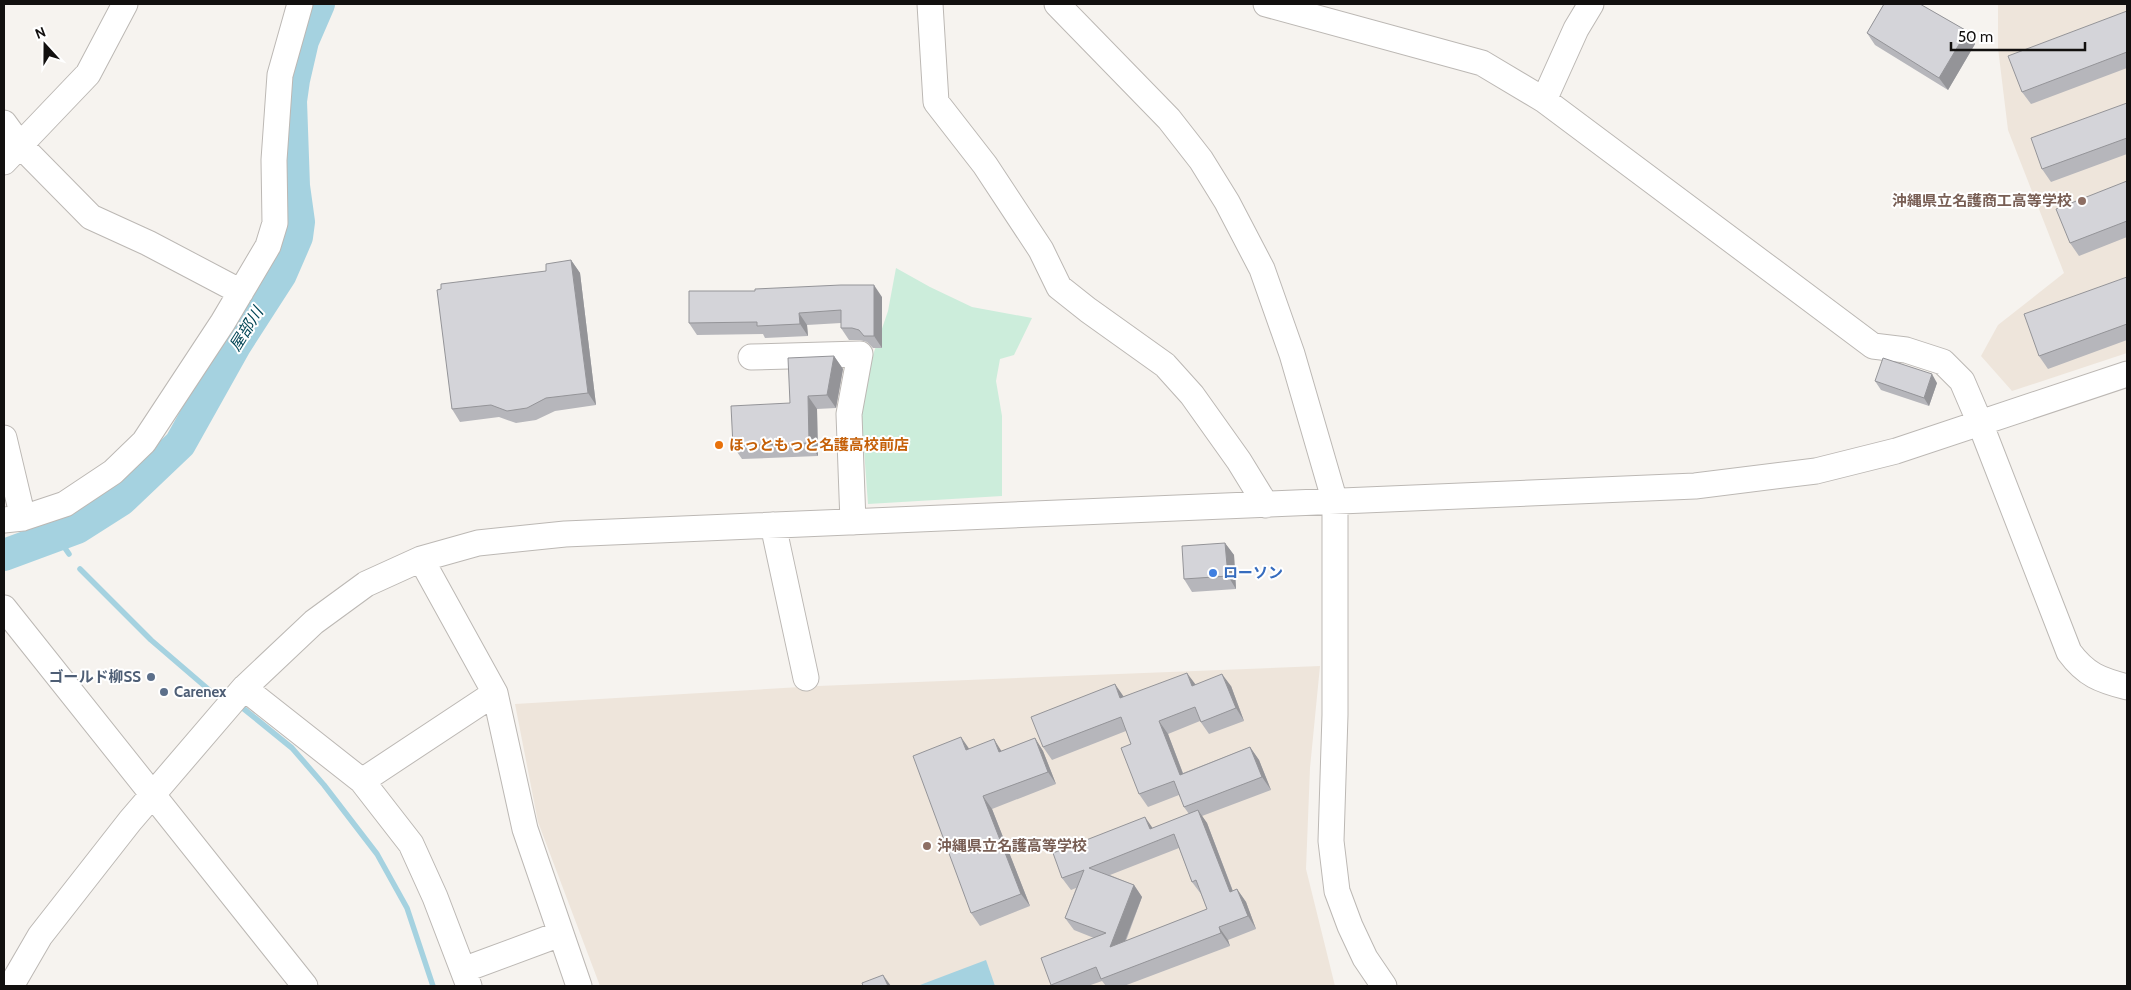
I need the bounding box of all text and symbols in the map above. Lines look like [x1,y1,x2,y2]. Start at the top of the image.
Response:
north arrow [20,20,70,70]
scale bar [1951,20,2085,52]
text: N [32,23,48,43]
text: 50 m [1958,28,1993,46]
place label: 沖縄県立名護商工高等学校 [1892,192,2072,210]
marker: 沖縄県立名護商工高等学校 [2076,195,2088,207]
water label: 屋部川 [225,302,268,354]
place label: ほっともっと名護高校前店 [729,436,909,454]
marker: ほっともっと名護高校前店 [713,439,725,451]
place label: ローソン [1223,564,1283,582]
marker: ローソン [1207,567,1219,579]
place label: ゴールド柳SS [49,668,141,686]
marker: ゴールド柳SS [145,671,157,683]
place label: Carenex [174,683,227,701]
marker: Carenex [158,686,170,698]
place label: 沖縄県立名護高等学校 [937,837,1087,855]
marker: 沖縄県立名護高等学校 [921,840,933,852]

